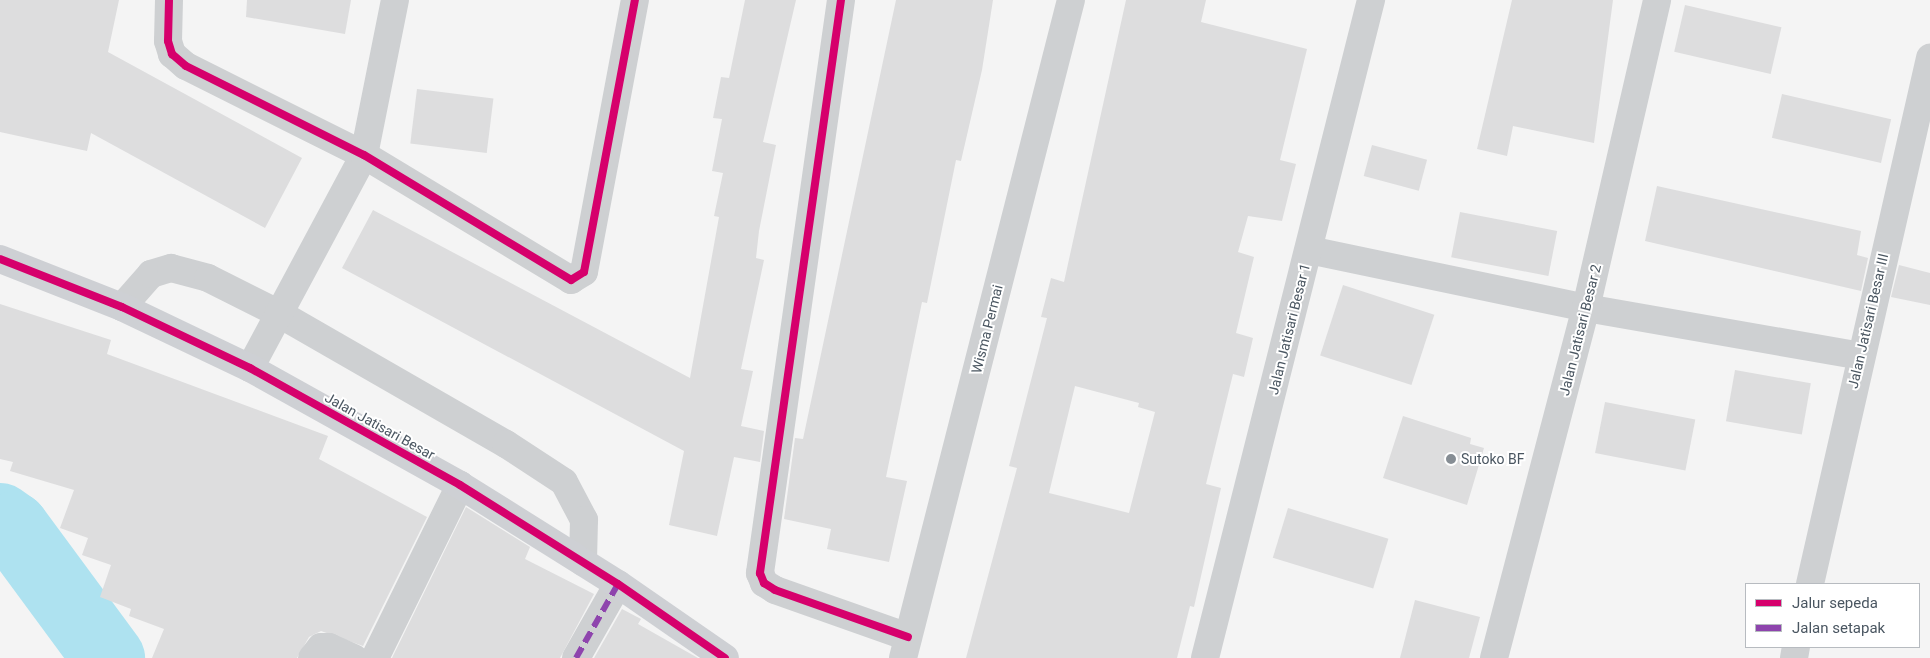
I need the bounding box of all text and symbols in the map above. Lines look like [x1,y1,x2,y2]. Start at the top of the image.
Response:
street label: Jalan Jatisari Besar III [1844,252,1892,390]
street label: Jalan Jatisari Besar 1 [1265,262,1313,396]
street label: Jalan Jatisari Besar 2 [1556,263,1604,397]
street label: Wisma Permai [968,283,1006,375]
street label: Jalan Jatisari Besar [322,389,438,463]
place label: Sutoko BF [1461,451,1524,467]
marker: Sutoko BF [1445,453,1457,465]
legend [1745,583,1920,648]
text: Jalur sepeda [1792,594,1878,612]
text: Jalan setapak [1792,619,1885,637]

